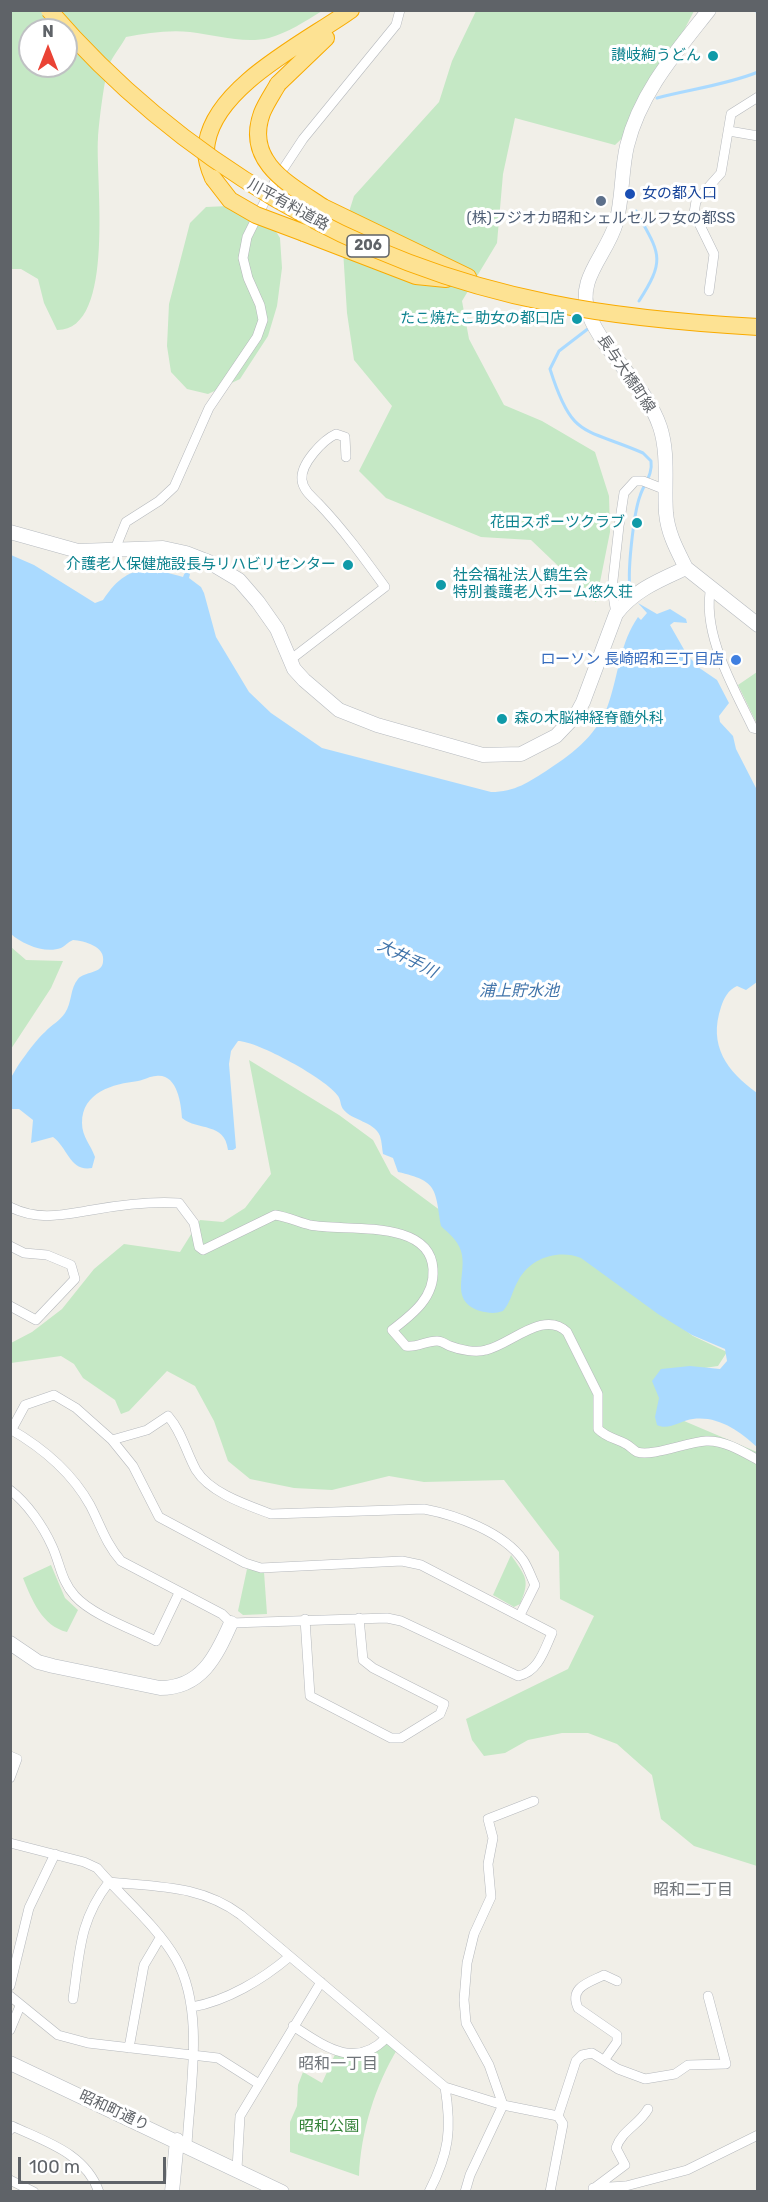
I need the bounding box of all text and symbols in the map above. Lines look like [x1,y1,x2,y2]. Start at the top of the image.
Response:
north arrow [18,18,78,78]
text: N [42,22,54,41]
place label: 讃岐絢うどん [611,47,701,65]
marker: 讃岐絢うどん [706,49,720,63]
street label: 川平有料道路 [244,175,332,235]
place label: 女の都入口 [642,185,717,203]
marker: 女の都入口 [623,187,637,201]
marker: (株)フジオカ昭和シェルセルフ女の都SS [594,194,608,208]
place label: (株)フジオカ昭和シェルセルフ女の都SS [467,210,735,228]
road number: 206 [347,235,389,257]
place label: たこ焼たこ助女の都口店 [400,310,565,328]
marker: たこ焼たこ助女の都口店 [570,312,584,326]
street label: 長与大橋町線 [593,332,659,416]
place label: 花田スポーツクラブ [490,514,625,532]
marker: 花田スポーツクラブ [630,516,644,530]
place label: 介護老人保健施設長与リハビリセンター [66,556,336,574]
marker: 介護老人保健施設長与リハビリセンター [341,558,355,572]
place label: 社会福祉法人鶴生会 特別養護老人ホーム悠久荘 [453,567,633,602]
marker: 社会福祉法人鶴生会 特別養護老人ホーム悠久荘 [434,578,448,592]
place label: ローソン 長崎昭和三丁目店 [540,651,724,669]
marker: ローソン 長崎昭和三丁目店 [729,653,743,667]
place label: 森の木脳神経脊髄外科 [514,710,664,728]
marker: 森の木脳神経脊髄外科 [495,712,509,726]
water label: 大井手川 [374,936,440,982]
water label: 浦上貯水池 [479,981,559,1001]
district label: 昭和二丁目 [653,1880,733,1900]
district label: 昭和一丁目 [298,2054,378,2074]
street label: 昭和町通り [76,2087,152,2135]
park label: 昭和公園 [299,2118,359,2136]
scale bar [21,2145,170,2183]
text: 100 m [29,2156,80,2178]

